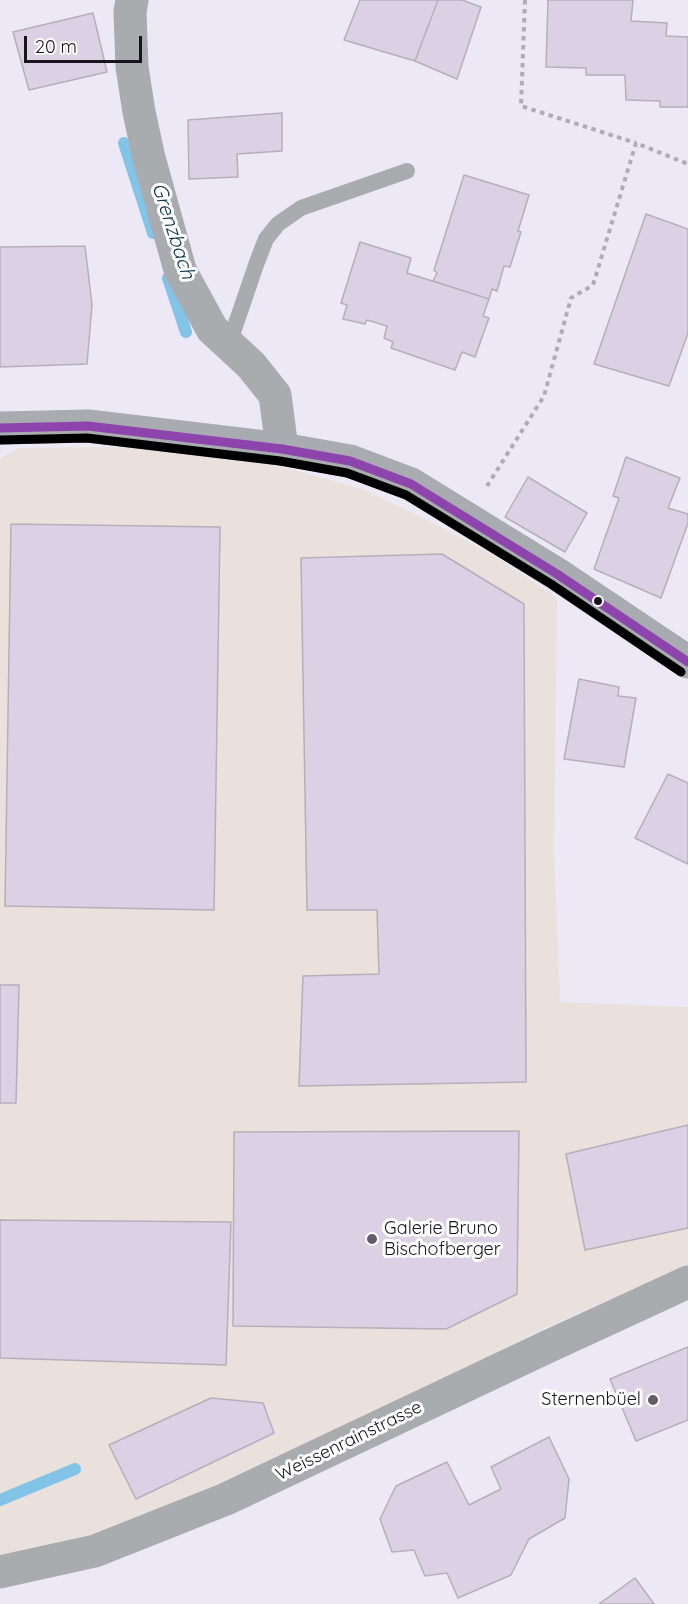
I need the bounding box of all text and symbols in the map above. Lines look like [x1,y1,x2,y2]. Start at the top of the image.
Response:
scale bar [27,24,146,62]
text: 20 m [35,35,77,58]
water label: Grenzbach [146,180,200,282]
unlabelled marker [592,595,604,607]
place label: Galerie Bruno Bischofberger [384,1218,501,1260]
marker: Galerie Bruno Bischofberger [365,1232,379,1246]
place label: Sternenbüel [541,1389,641,1411]
marker: Sternenbüel [646,1393,660,1407]
street label: Weissenrainstrasse [272,1396,426,1486]

